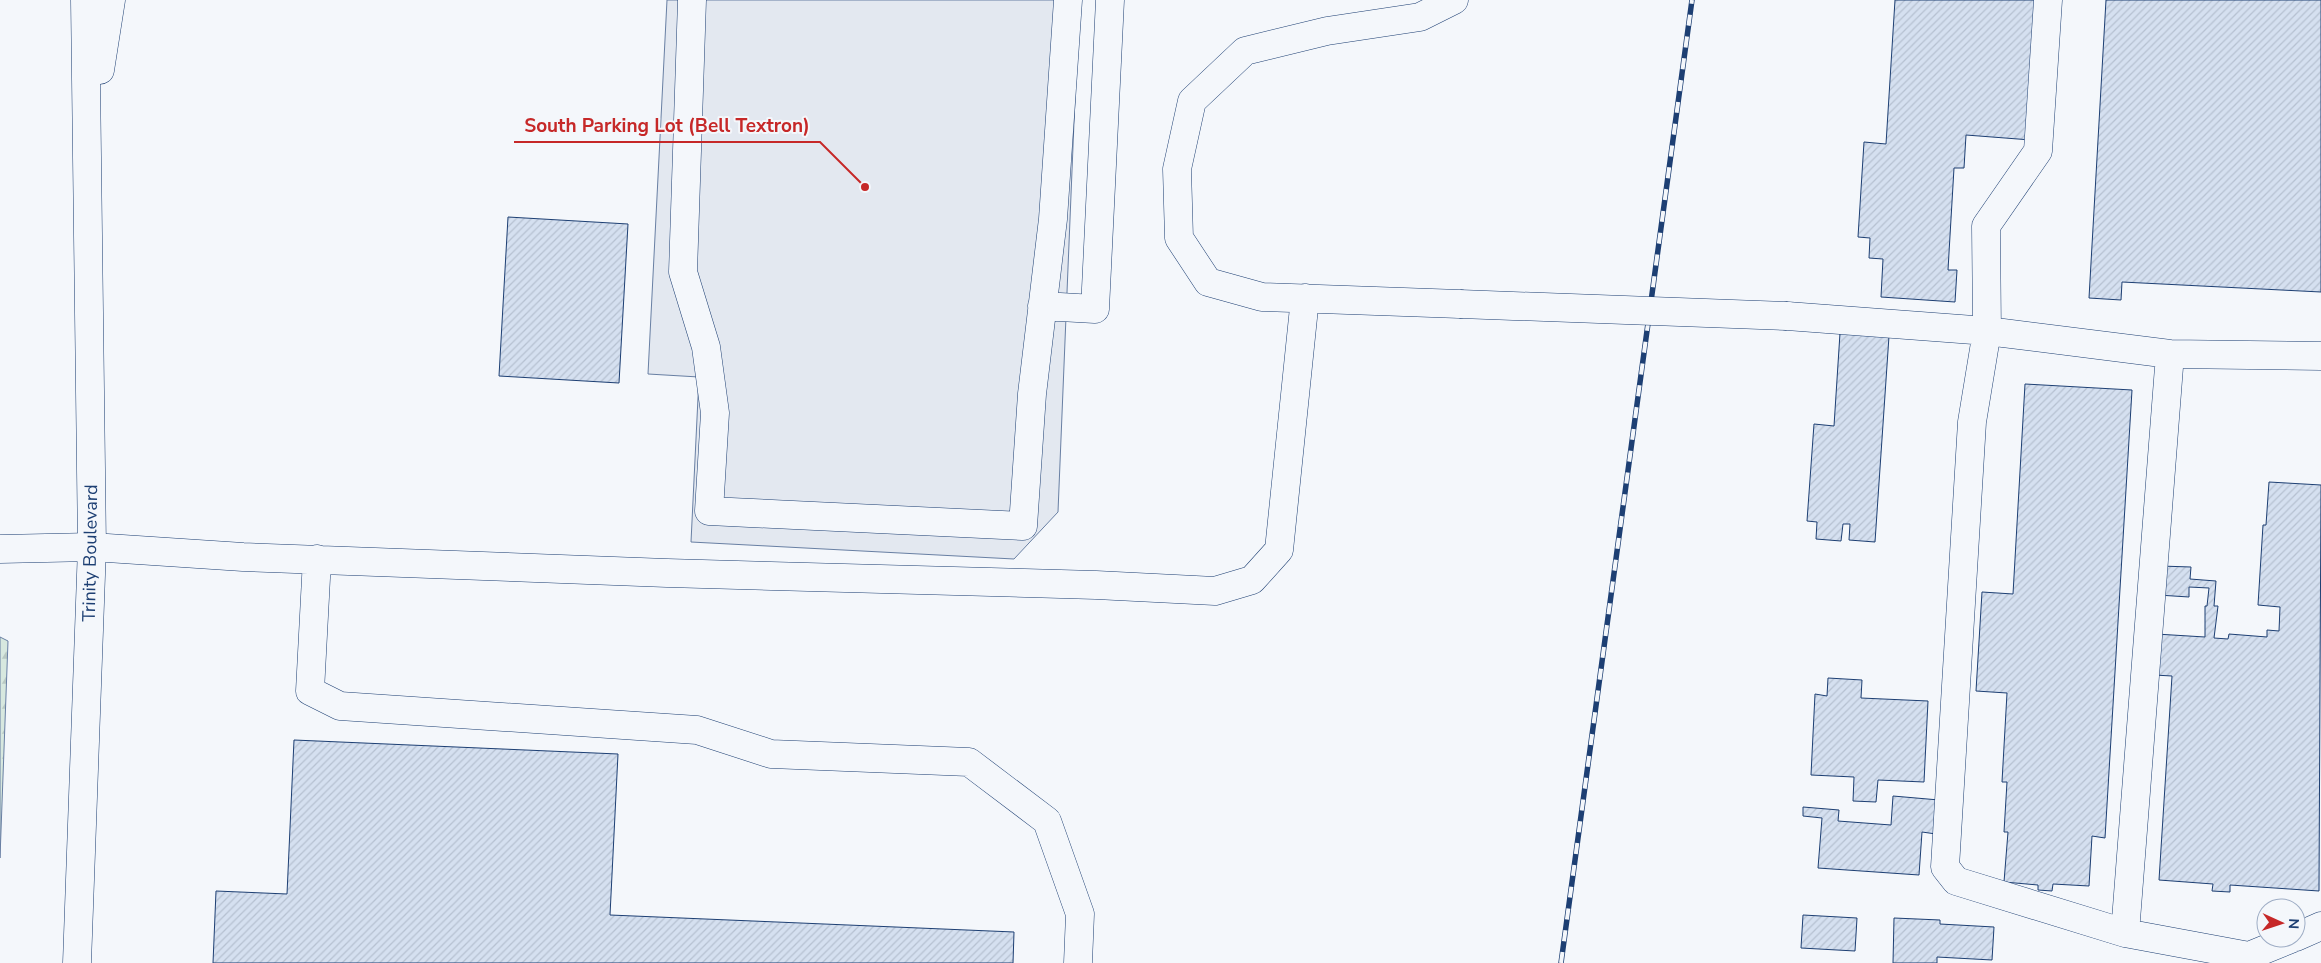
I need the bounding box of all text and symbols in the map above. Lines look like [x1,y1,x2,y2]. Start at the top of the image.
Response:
callout: South Parking Lot (Bell Textron) [514,108,820,142]
text: South Parking Lot (Bell Textron) [524,113,810,139]
street label: Trinity Boulevard [77,484,103,622]
north arrow [2256,898,2306,948]
text: N [2284,918,2303,929]

